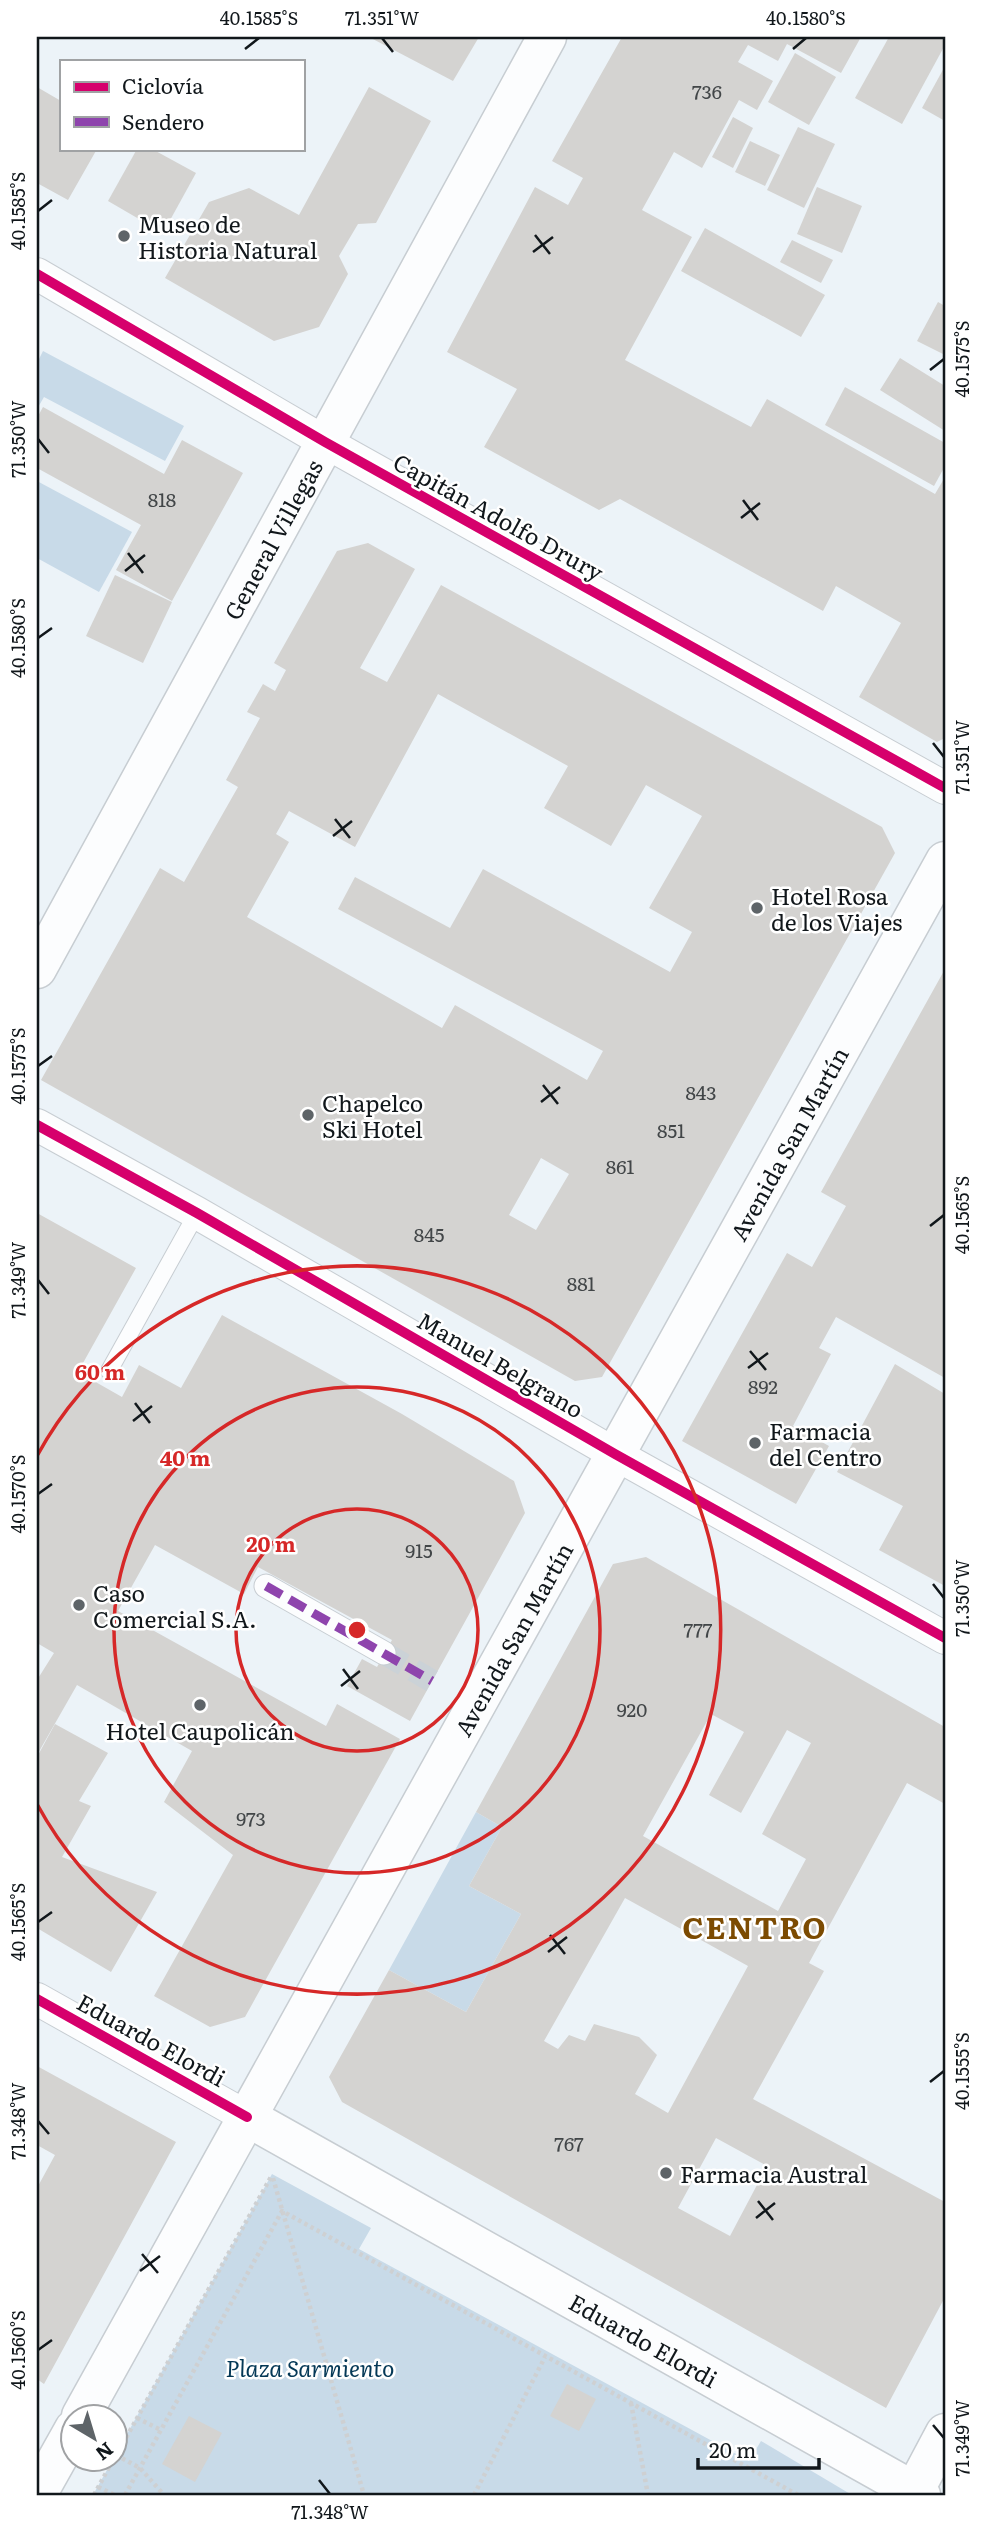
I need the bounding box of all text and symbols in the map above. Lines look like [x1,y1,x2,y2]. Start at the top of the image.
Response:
text: 40.1585°S [220,4,298,31]
text: 71.351°W [345,4,419,31]
text: 40.1580°S [766,4,846,31]
legend [60,60,304,150]
text: Ciclovía [122,69,204,100]
house number: 736 [692,77,722,105]
text: Sendero [122,105,204,136]
text: 40.1585°S [4,172,31,250]
place label: Museo de Historia Natural [138,206,318,266]
marker: Museo de Historia Natural [116,228,132,244]
text: 40.1575°S [948,320,975,398]
text: 71.350°W [4,400,31,478]
street label: Capitán Adolfo Drury [388,444,611,588]
street label: General Villegas [215,453,330,625]
house number: 818 [148,485,176,513]
text: 40.1580°S [4,598,31,678]
text: 71.351°W [948,720,975,794]
place label: Hotel Rosa de los Viajes [771,878,902,938]
marker: Hotel Rosa de los Viajes [749,900,765,916]
text: 40.1575°S [4,1027,31,1105]
street label: Avenida San Martín [721,1040,856,1246]
house number: 843 [685,1078,717,1106]
place label: Chapelco Ski Hotel [322,1085,423,1145]
marker: Chapelco Ski Hotel [300,1107,316,1123]
house number: 851 [657,1116,685,1144]
house number: 861 [606,1152,634,1180]
text: 40.1565°S [948,1176,975,1254]
house number: 845 [414,1220,445,1248]
text: 71.349°W [4,1241,31,1319]
house number: 881 [567,1269,596,1297]
street label: Manuel Belgrano [412,1303,590,1425]
text: 60 m [75,1355,125,1386]
house number: 892 [748,1372,778,1400]
place label: Farmacia del Centro [769,1413,882,1473]
marker: Farmacia del Centro [747,1435,763,1451]
text: 40 m [160,1441,210,1472]
text: 40.1570°S [4,1455,31,1533]
text: 20 m [246,1527,296,1558]
house number: 915 [405,1536,433,1564]
street label: Avenida San Martín [445,1536,580,1742]
text: 71.350°W [948,1559,975,1637]
place label: Caso Comercial S.A. [93,1575,257,1635]
marker: Caso Comercial S.A. [71,1597,87,1613]
house number: 777 [684,1615,713,1643]
centre of rings [345,1618,369,1642]
house number: 920 [617,1695,647,1723]
marker: Hotel Caupolicán [192,1697,208,1713]
place label: Hotel Caupolicán [105,1713,295,1747]
house number: 973 [236,1804,266,1832]
text: 40.1565°S [4,1883,31,1961]
district label: CENTRO [682,1904,828,1948]
street label: Eduardo Elordi [71,1984,233,2094]
text: 40.1555°S [948,2032,975,2110]
text: 71.348°W [4,2082,31,2160]
house number: 767 [554,2129,584,2157]
place label: Farmacia Austral [680,2156,868,2190]
marker: Farmacia Austral [658,2165,674,2181]
street label: Eduardo Elordi [563,2284,725,2395]
text: 40.1560°S [4,2310,31,2390]
park label: Plaza Sarmiento [226,2350,394,2384]
text: 71.349°W [948,2399,975,2477]
north arrow [60,2402,130,2472]
scale bar [698,2427,819,2471]
text: 20 m [709,2433,756,2464]
text: N [90,2436,120,2468]
text: 71.348°W [291,2498,369,2525]

